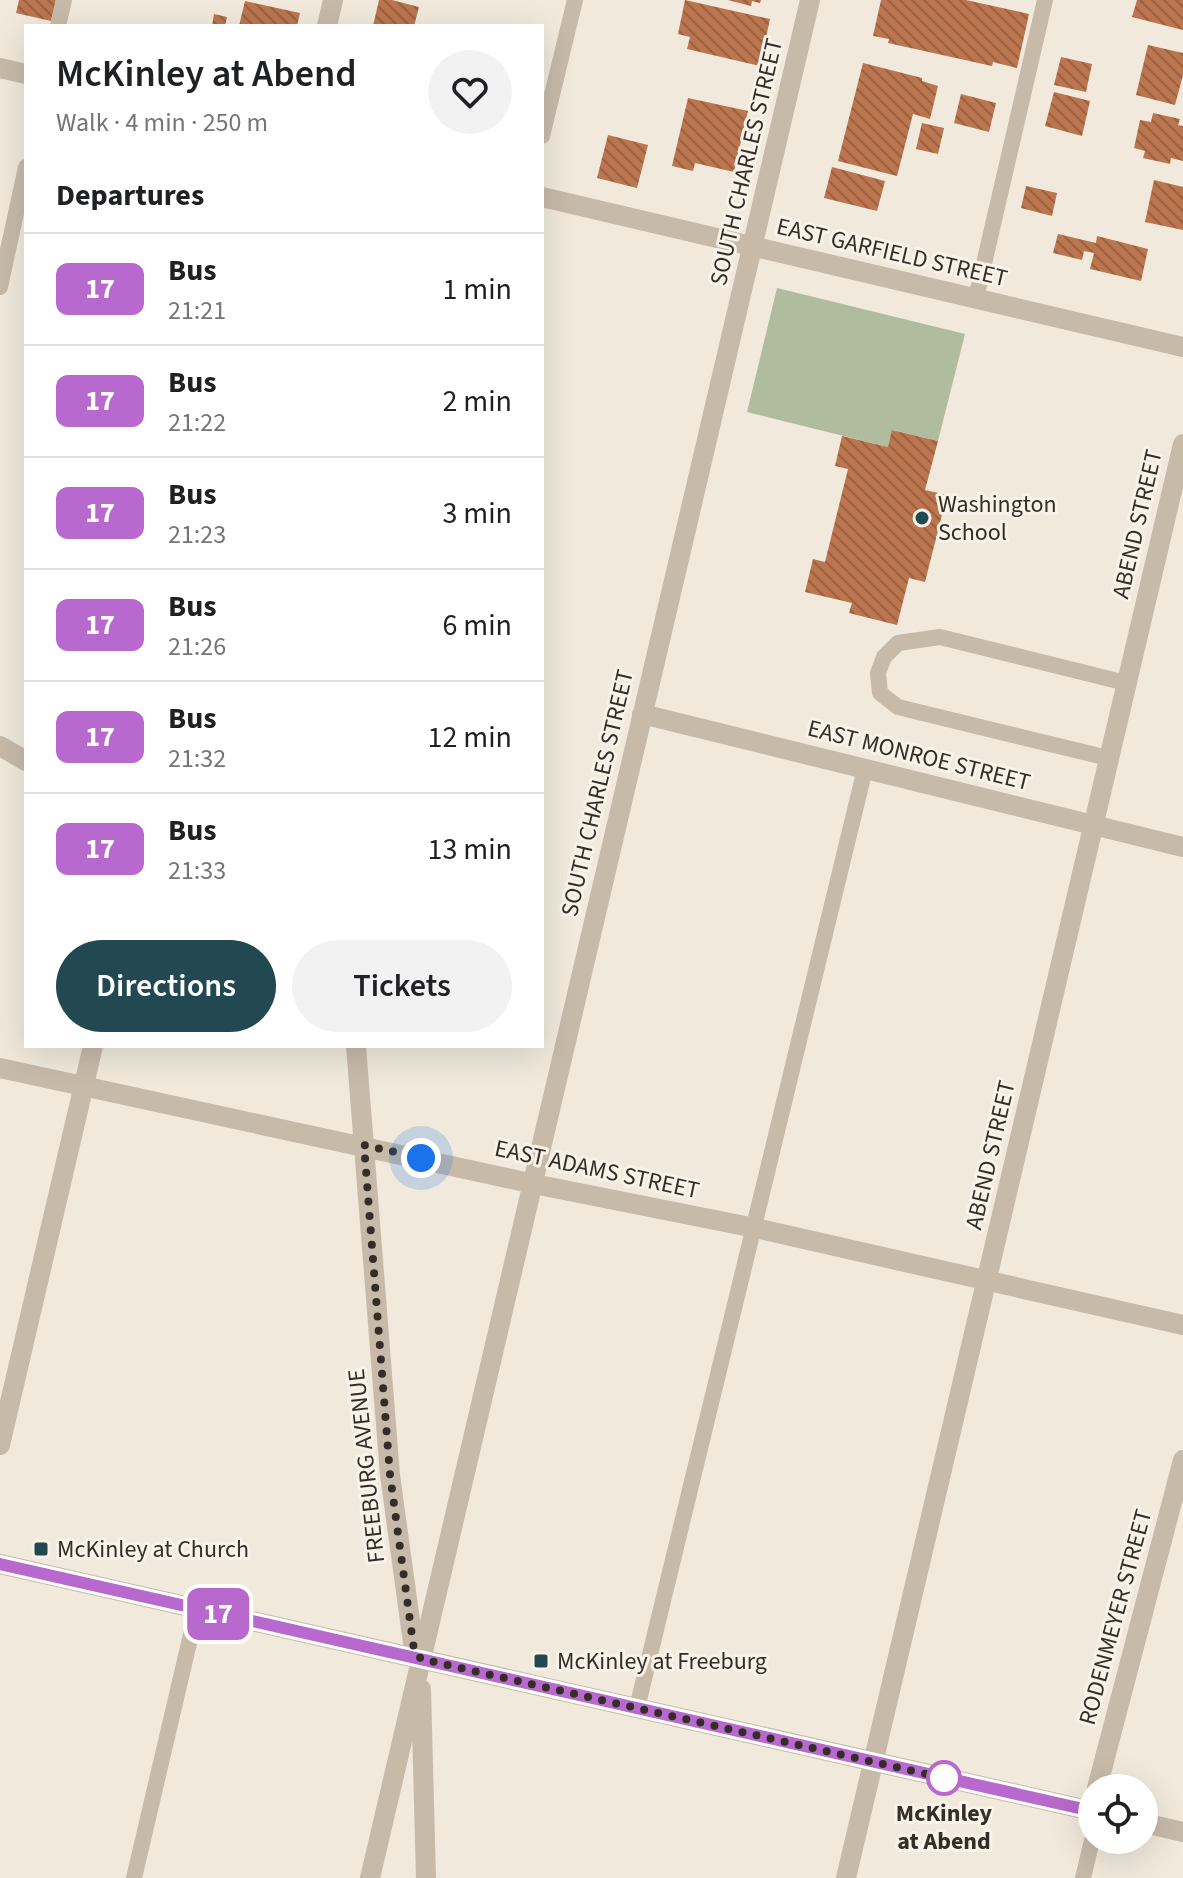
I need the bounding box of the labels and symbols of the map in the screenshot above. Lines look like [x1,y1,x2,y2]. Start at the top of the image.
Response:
street label: SOUTH CHARLES STREET [701,35,792,289]
street label: EAST GARFIELD STREET [773,209,1011,296]
street label: ABEND STREET [1103,446,1172,602]
place label: Washington School [938,487,1057,550]
marker: Washington School [913,509,931,527]
street label: SOUTH CHARLES STREET [552,666,643,920]
street label: EAST MONROE STREET [804,711,1034,800]
street label: ABEND STREET [956,1077,1025,1233]
street label: EAST ADAMS STREET [491,1131,703,1208]
your location [401,1138,441,1178]
street label: FREEBURG AVENUE [339,1367,394,1565]
street label: RODENMEYER STREET [1070,1505,1161,1729]
place label: McKinley at Church [57,1532,249,1567]
marker: McKinley at Church [32,1540,50,1558]
line badge: 17 [182,1588,254,1640]
place label: McKinley at Freeburg [557,1644,767,1679]
marker: McKinley at Freeburg [532,1652,550,1670]
marker: McKinley at Abend [927,1761,961,1795]
place label: McKinley at Abend [896,1796,993,1859]

